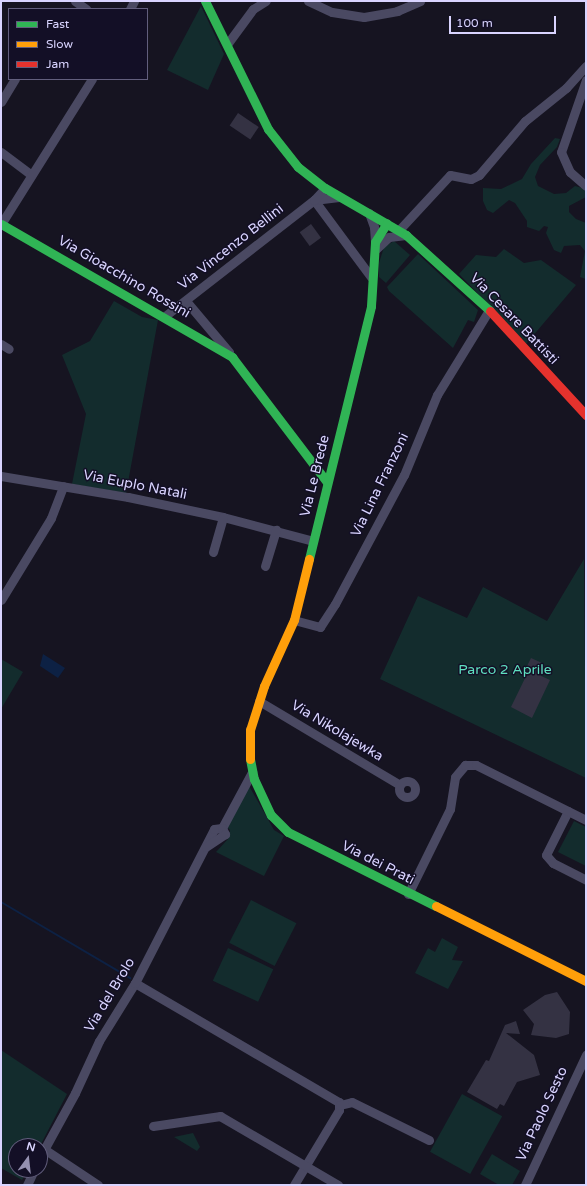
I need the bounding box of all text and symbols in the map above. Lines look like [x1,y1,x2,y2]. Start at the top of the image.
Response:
legend [8,8,148,80]
scale bar [451,8,558,34]
text: 100 m [456,16,493,30]
text: Fast [46,17,69,31]
text: Slow [46,37,73,51]
text: Jam [46,57,69,71]
street label: Via Vincenzo Bellini [175,201,287,293]
street label: Via Gioacchino Rossini [55,232,193,322]
street label: Via Cesare Battisti [466,270,562,368]
street label: Via Lina Franzoni [348,430,412,540]
street label: Via Le Brede [297,433,333,519]
street label: Via Euplo Natali [82,467,188,503]
park label: Parco 2 Aprile [458,662,552,678]
street label: Via Nikolajewka [288,697,386,765]
street label: Via dei Prati [339,837,417,889]
street label: Via del Brolo [81,955,139,1035]
street label: Via Paolo Sesto [513,1064,571,1164]
north arrow [8,1138,48,1178]
text: N [25,1139,37,1154]

